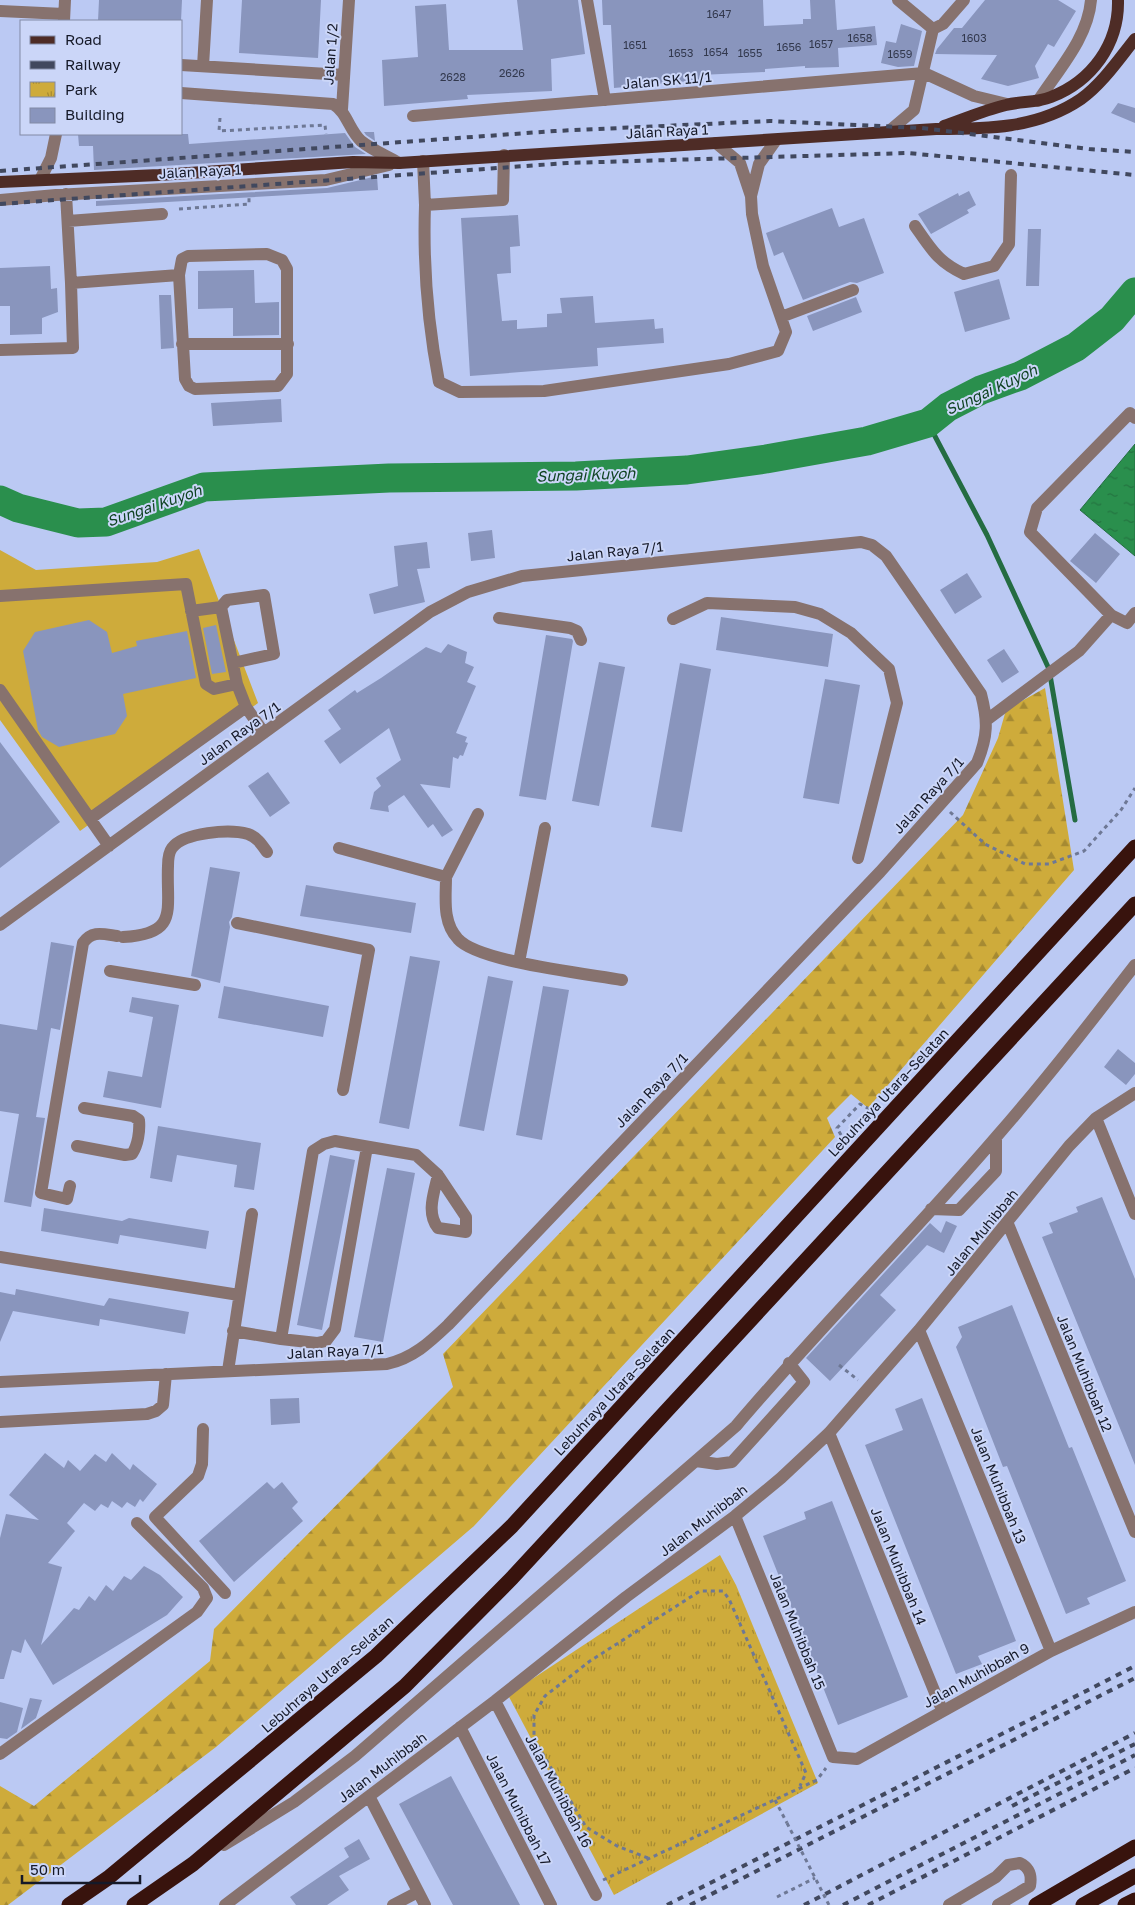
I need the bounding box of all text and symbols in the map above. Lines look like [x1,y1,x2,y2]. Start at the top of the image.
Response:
house number: 1647 [707,7,731,20]
legend [20,20,182,135]
street label: Jalan 1/2 [319,23,341,85]
text: Road [65,30,102,48]
house number: 1658 [847,31,873,44]
house number: 1603 [961,31,987,44]
house number: 1657 [809,37,833,50]
house number: 1651 [623,38,647,51]
house number: 1656 [776,40,802,53]
house number: 1654 [703,45,729,58]
house number: 1653 [669,46,693,59]
house number: 1655 [738,46,762,59]
house number: 1659 [887,47,913,60]
text: Railway [65,55,121,73]
house number: 2626 [499,66,525,79]
street label: Jalan SK 11/1 [622,68,712,92]
house number: 2628 [440,70,466,83]
text: Park [65,80,98,98]
text: Building [65,105,125,123]
street label: Jalan Raya 1 [625,120,709,142]
street label: Jalan Raya 1 [158,160,242,182]
water label: Sungai Kuyoh [942,360,1041,419]
water label: Sungai Kuyoh [536,463,636,486]
water label: Sungai Kuyoh [104,480,205,531]
street label: Jalan Raya 7/1 [566,537,664,565]
street label: Jalan Raya 7/1 [195,698,283,768]
street label: Jalan Raya 7/1 [889,753,967,837]
street label: Lebuhraya Utara–Selatan [824,1024,952,1160]
street label: Jalan Raya 7/1 [611,1049,691,1131]
street label: Jalan Muhibbah [941,1185,1021,1279]
street label: Jalan Muhibbah 12 [1054,1312,1116,1434]
street label: Lebuhraya Utara–Selatan [550,1323,678,1459]
street label: Jalan Raya 7/1 [286,1340,384,1362]
street label: Jalan Muhibbah 13 [968,1424,1030,1546]
street label: Jalan Muhibbah [656,1480,750,1560]
street label: Jalan Muhibbah 14 [868,1505,930,1627]
street label: Jalan Muhibbah 15 [767,1570,829,1692]
street label: Lebuhraya Utara–Selatan [258,1612,396,1736]
street label: Jalan Muhibbah 9 [920,1639,1032,1711]
street label: Jalan Muhibbah [334,1728,430,1806]
street label: Jalan Muhibbah 16 [522,1732,596,1850]
street label: Jalan Muhibbah 17 [483,1750,555,1868]
scale bar [22,1852,140,1884]
text: 50 m [30,1860,65,1878]

